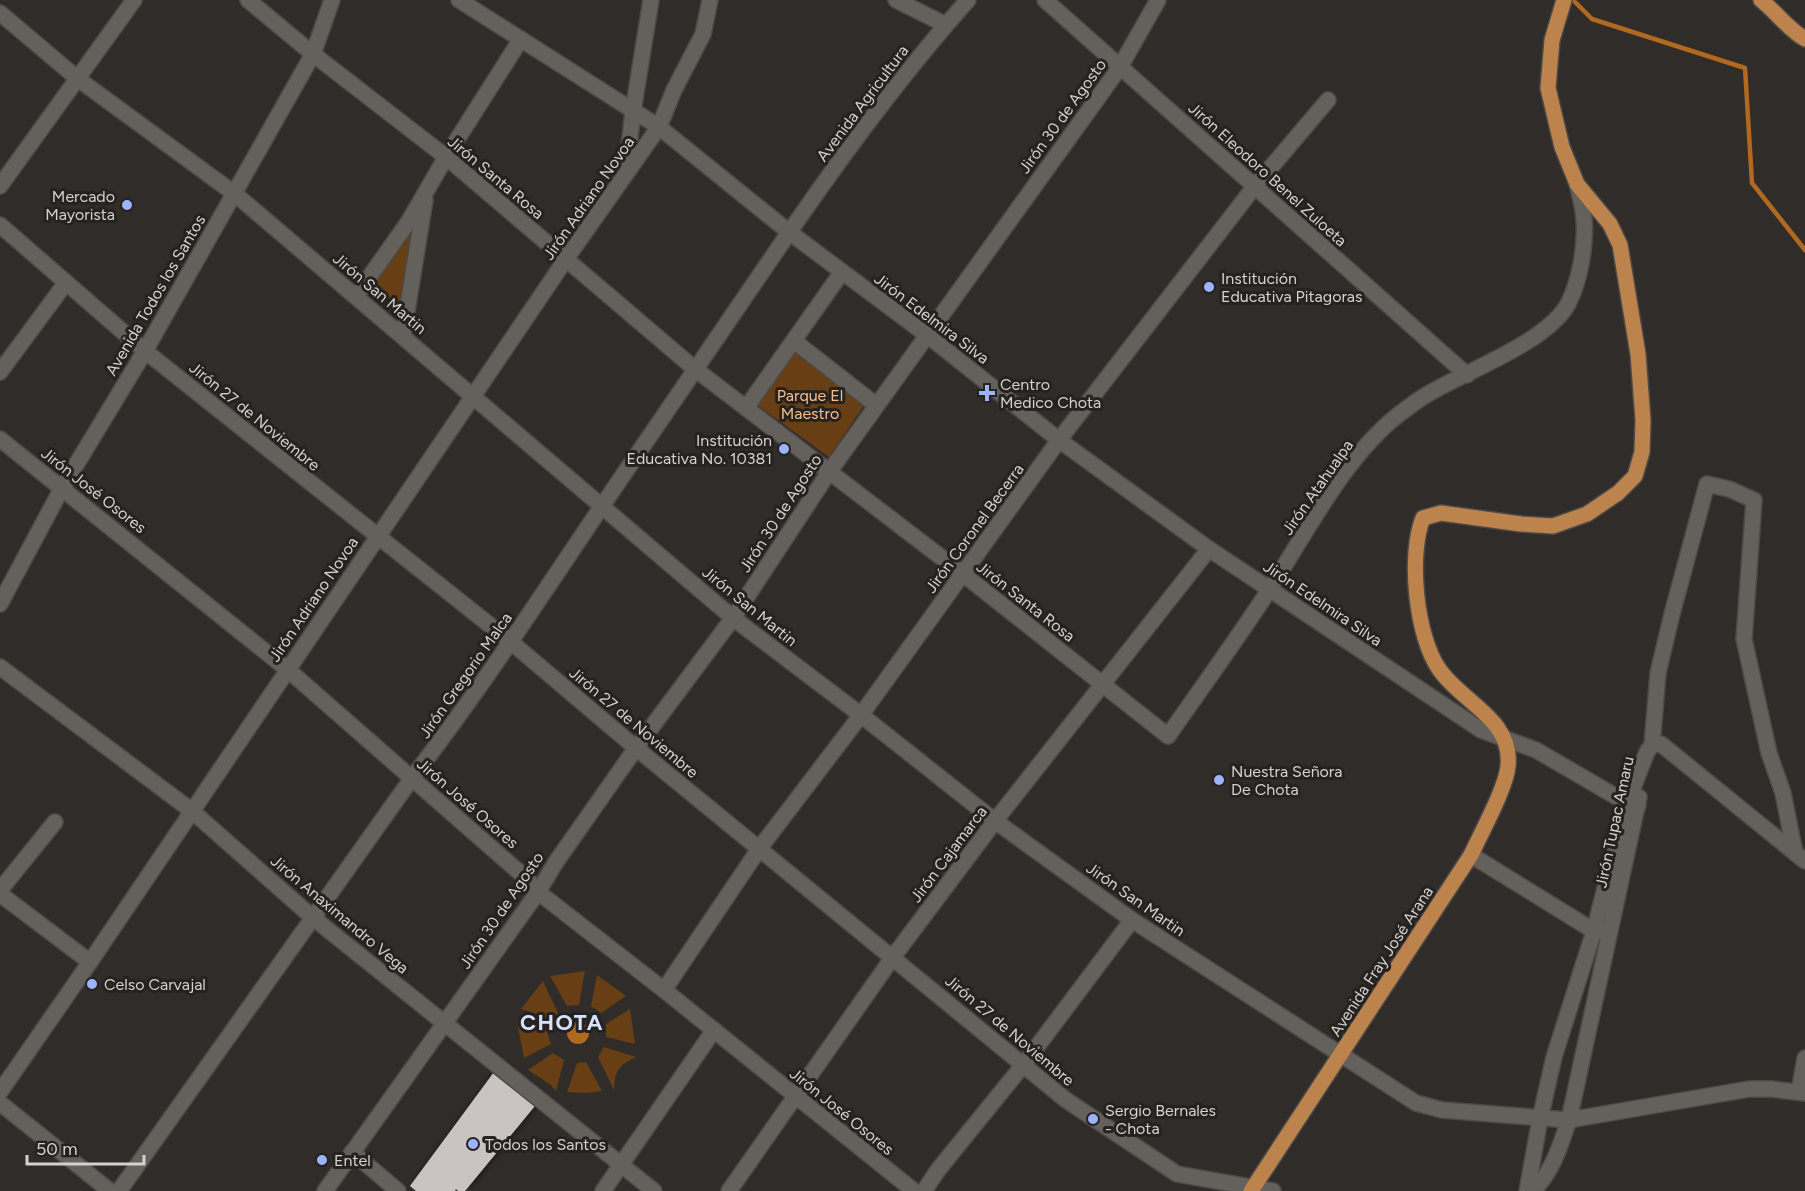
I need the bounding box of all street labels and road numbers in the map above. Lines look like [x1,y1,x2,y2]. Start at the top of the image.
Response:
street label: Avenida Agricultura [813,41,912,165]
street label: Jirón 30 de Agosto [1015,55,1110,177]
street label: Jirón Eleodoro Benel Zuloeta [1185,98,1351,250]
street label: Jirón Santa Rosa [444,132,548,223]
street label: Jirón Adriano Novoa [539,133,638,264]
street label: Avenida Todos los Santos [102,211,209,379]
street label: Jirón San Martin [329,249,430,338]
street label: Jirón Edelmira Silva [871,269,993,368]
street label: Jirón 27 de Noviembre [186,358,324,475]
street label: Jirón Atahualpa [1278,436,1357,538]
street label: Jirón José Osores [37,444,150,537]
street label: Jirón 30 de Agosto [735,451,826,576]
street label: Jirón Coronel Becerra [921,460,1028,597]
street label: Jirón Adriano Novoa [265,533,362,665]
street label: Jirón Santa Rosa [973,557,1079,646]
street label: Jirón Edelmira Silva [1260,557,1386,650]
street label: Jirón San Martin [699,562,801,650]
street label: Jirón Gregorio Malca [415,609,516,742]
street label: Jirón 27 de Noviembre [565,663,702,782]
street label: Jirón José Osores [413,754,522,853]
street label: Jirón Tupac Amaru [1591,755,1638,889]
street label: Jirón Cajamarca [906,802,991,906]
street label: Jirón 30 de Agosto [455,848,547,972]
street label: Jirón Anaximandro Vega [267,851,413,978]
street label: Jirón San Martin [1083,858,1189,941]
street label: Avenida Fray José Arana [1326,883,1437,1040]
street label: Jirón 27 de Noviembre [941,971,1078,1090]
street label: Jirón José Osores [786,1064,897,1159]

